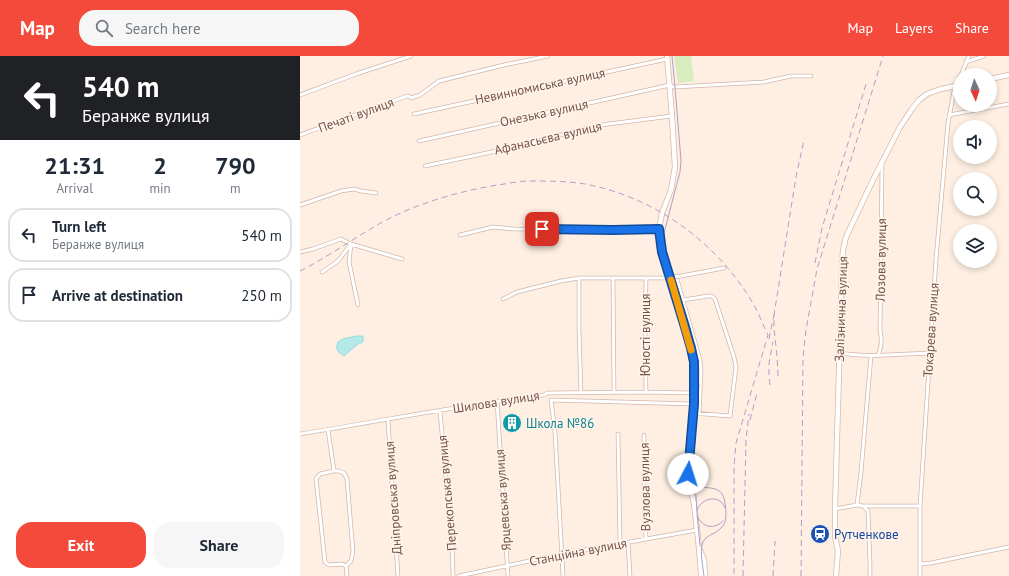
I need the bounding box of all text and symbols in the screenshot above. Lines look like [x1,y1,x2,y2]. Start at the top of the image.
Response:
search box [79,10,359,46]
text: Map [20,16,55,40]
icon: search [93,17,115,39]
text: Search here [125,19,201,38]
text: Map [847,19,873,37]
text: Layers [895,19,933,37]
text: Share [955,19,989,37]
street label: Невинномиська вулиця [473,64,607,108]
text: 540 m [82,68,159,105]
north arrow [953,68,997,112]
map controls [953,68,997,268]
icon: left [16,72,68,124]
street label: Печаті вулиця [316,93,396,137]
street label: Онезька вулиця [498,95,590,131]
text: Беранже вулиця [82,104,210,127]
street label: Афанасьєва вулиця [493,117,603,159]
button: sound [953,120,997,164]
text: 21:31 [44,150,105,181]
text: 2 [153,150,167,181]
text: 790 [215,150,256,181]
button: search [953,172,997,216]
text: Arrival [57,180,93,197]
text: min [149,180,171,197]
text: m [230,180,241,197]
pin [525,212,559,246]
text: Turn left [52,217,106,236]
icon: arrive [531,218,553,240]
street label: Лозова вулиця [872,218,890,303]
icon: left [18,224,40,246]
button: layers [953,224,997,268]
text: 540 m [241,226,282,245]
text: Беранже вулиця [52,236,144,253]
street label: Залізнична вулиця [831,256,851,362]
street label: Токарева вулиця [919,282,943,378]
icon: arrive [18,284,40,306]
text: Arrive at destination [52,286,183,305]
text: 250 m [241,286,282,305]
street label: Юності вулиця [637,294,654,376]
street label: Шилова вулиця [451,387,541,417]
building icon: Школа №86 [501,412,523,434]
place label: Школа №86 [526,415,594,432]
street label: Перекопська вулиця [433,434,461,552]
street label: Дніпровська вулиця [381,441,405,555]
street label: Вузлова вулиця [636,443,654,531]
street label: Ярцевська вулиця [491,449,515,551]
position arrow [667,453,709,495]
button: Exit [16,522,146,568]
button: Share [154,522,284,568]
station icon: Рутченкове [809,523,831,545]
place label: Рутченкове [834,526,899,543]
street label: Станційна вулиця [528,534,628,570]

